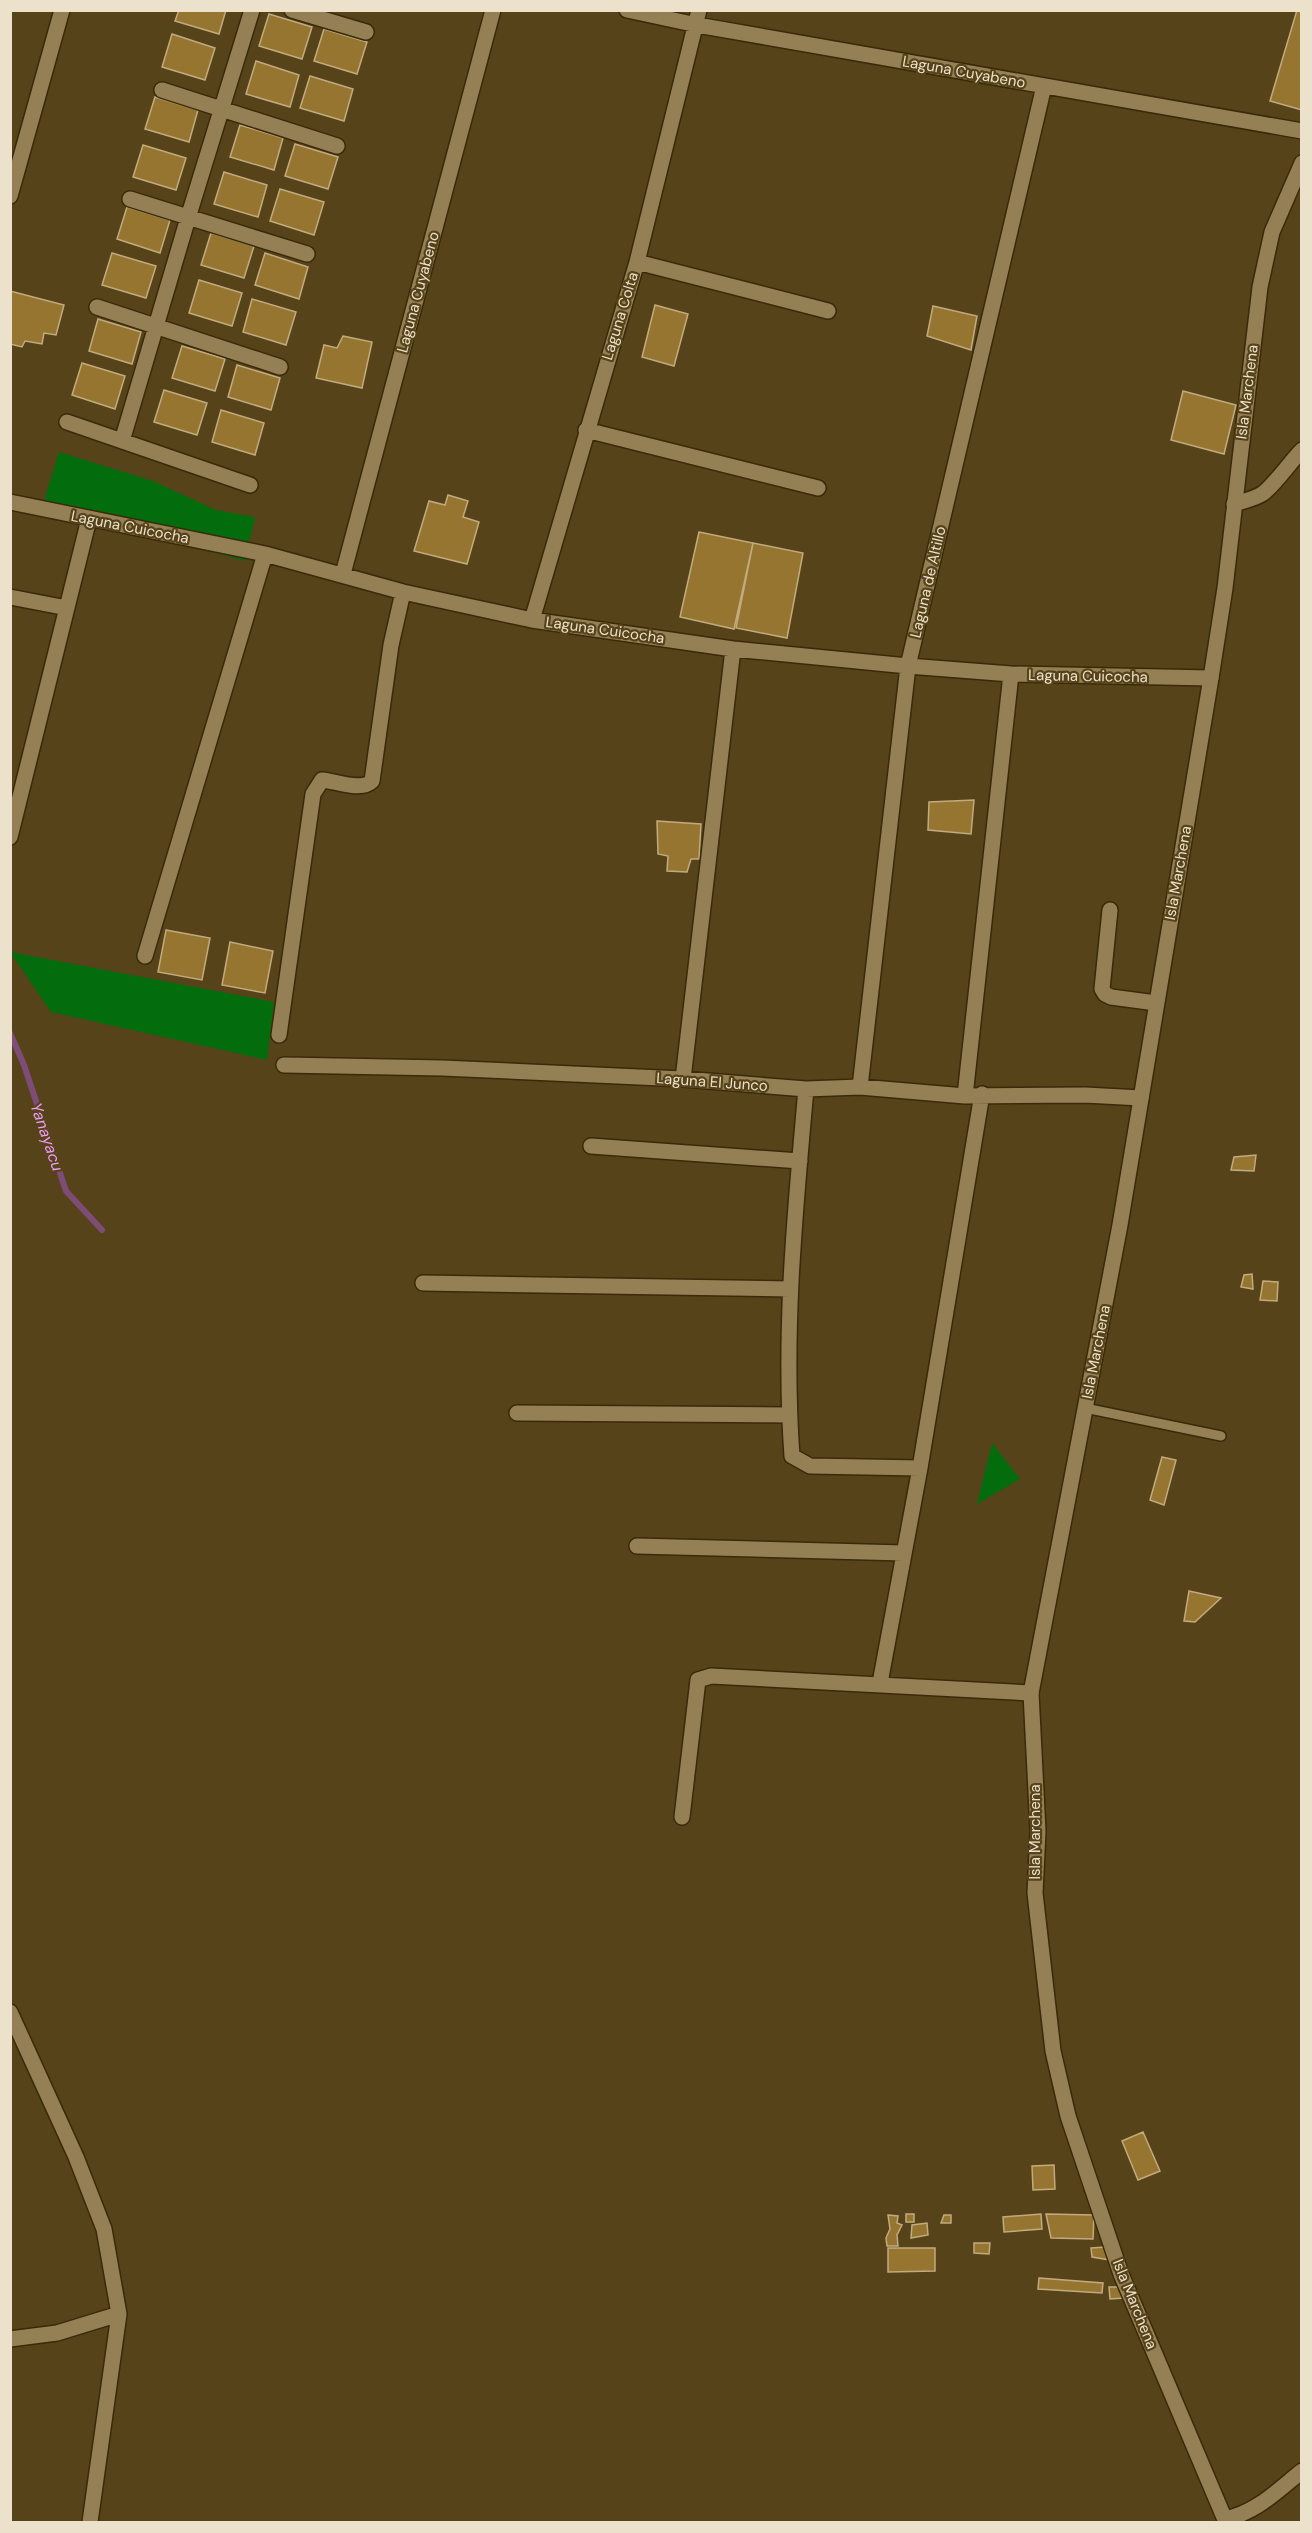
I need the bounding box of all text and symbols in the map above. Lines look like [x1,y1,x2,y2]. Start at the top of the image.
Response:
street label: Laguna Cuyabeno [901,51,1027,93]
street label: Laguna Cuyabeno [392,229,444,355]
street label: Laguna Colta [597,270,643,362]
street label: Isla Marchena [1231,344,1263,440]
street label: Laguna Cuicocha [69,506,191,548]
street label: Laguna de Altillo [905,524,951,640]
street label: Laguna Cuicocha [544,612,666,648]
street label: Laguna Cuicocha [1028,665,1148,687]
street label: Isla Marchena [1160,824,1196,922]
street label: Laguna El Junco [656,1068,769,1096]
water label: Yanayacu [26,1100,68,1174]
street label: Isla Marchena [1077,1303,1115,1401]
street label: Isla Marchena [1025,1784,1045,1880]
street label: Isla Marchena [1108,2256,1162,2352]

